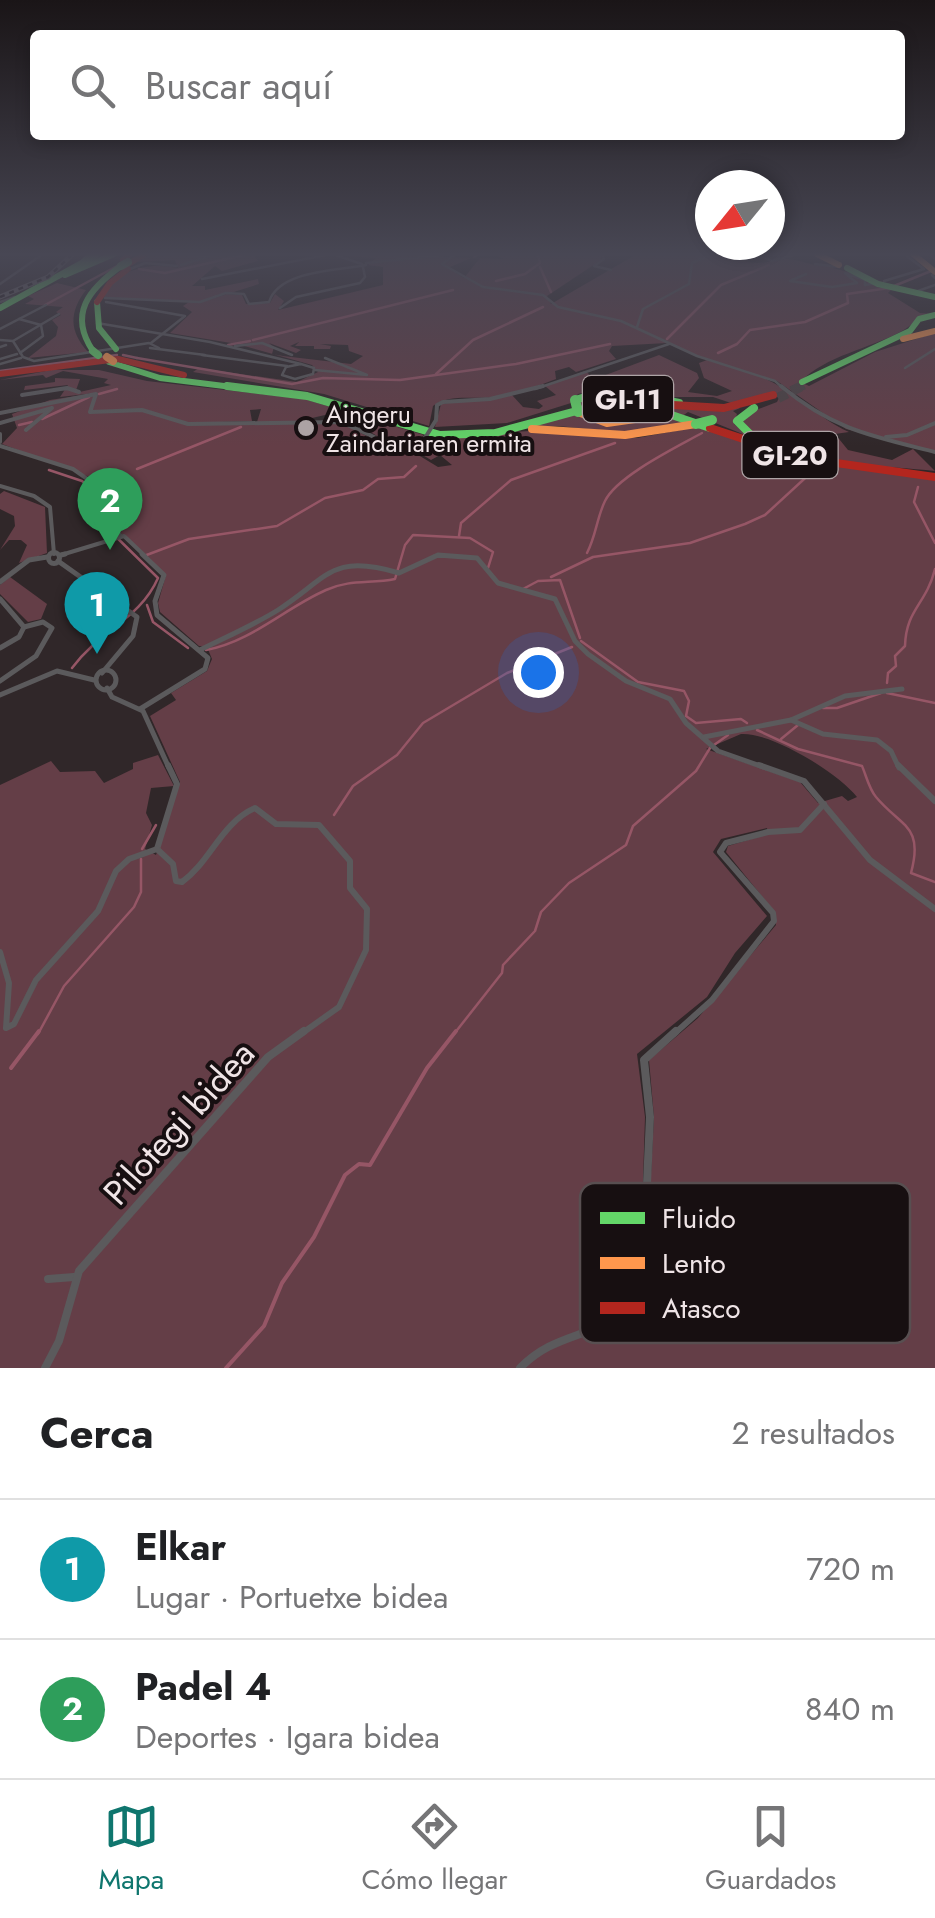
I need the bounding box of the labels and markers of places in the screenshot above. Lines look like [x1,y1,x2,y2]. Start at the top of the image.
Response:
place label: Aingeru Zaindariaren ermita [326,396,532,461]
marker: Aingeru Zaindariaren ermita [295,417,317,439]
pin: 2 [78,468,142,550]
pin: 1 [64,572,130,654]

